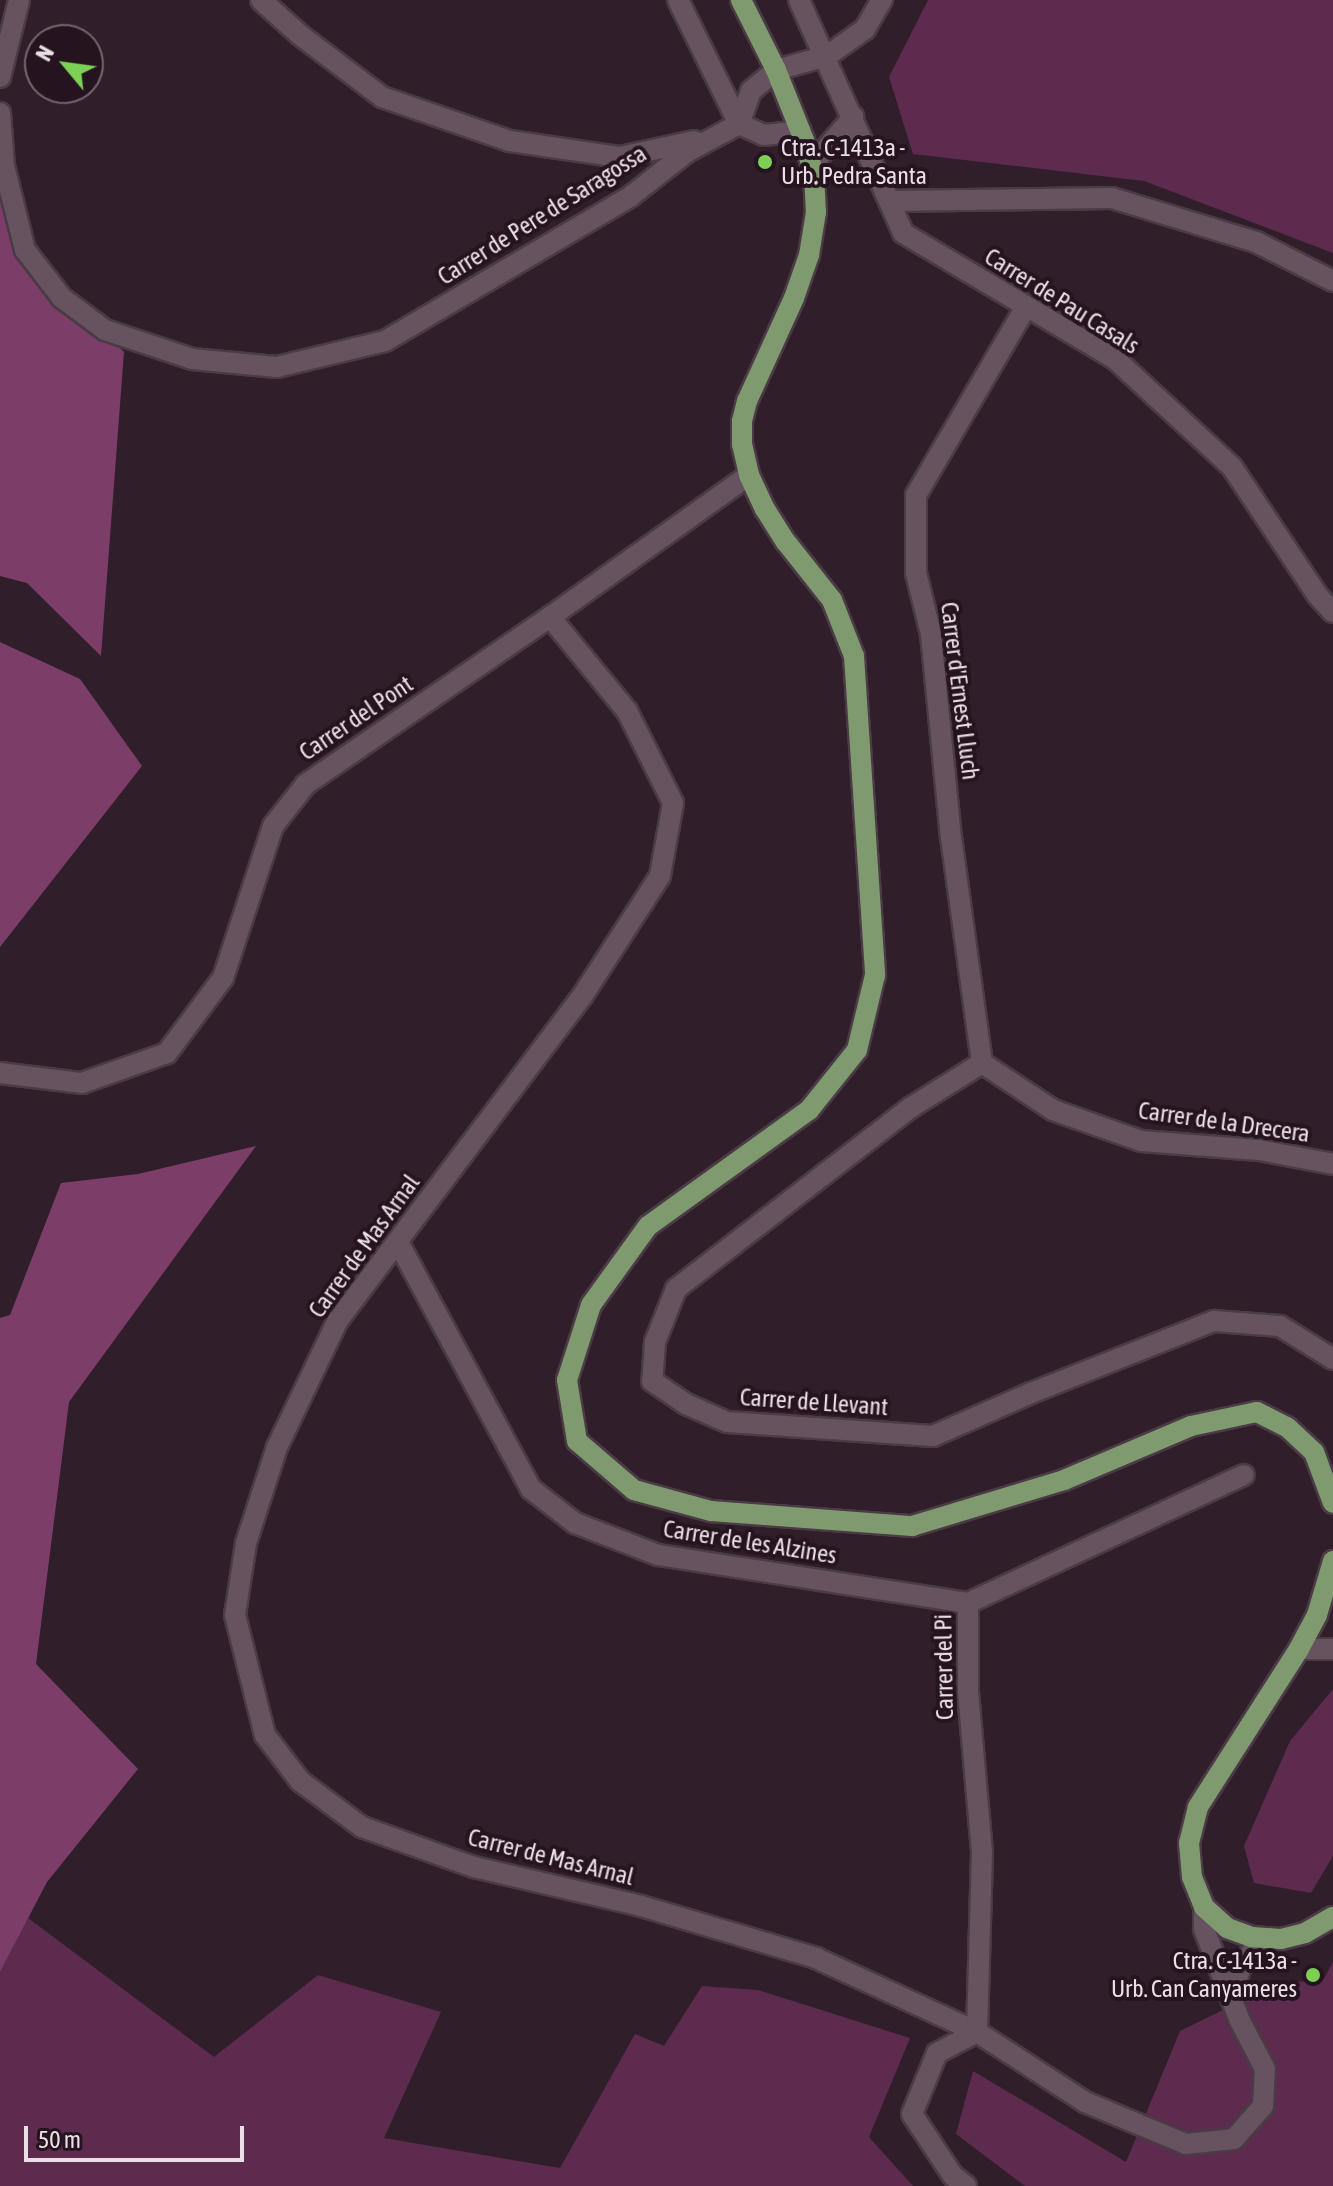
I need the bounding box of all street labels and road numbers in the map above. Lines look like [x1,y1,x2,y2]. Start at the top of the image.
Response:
street label: Carrer de Pere de Saragossa [432,139,652,291]
street label: Carrer de Pau Casals [979,242,1145,360]
street label: Carrer d'Ernest Lluch [935,600,985,782]
street label: Carrer del Pont [294,670,418,766]
street label: Carrer de la Drecera [1137,1096,1311,1148]
street label: Carrer de Mas Arnal [302,1169,426,1323]
street label: Carrer de Llevant [739,1382,889,1422]
street label: Carrer de les Alzines [661,1514,839,1570]
street label: Carrer del Pi [929,1614,959,1720]
street label: Carrer de Mas Arnal [465,1822,637,1892]

